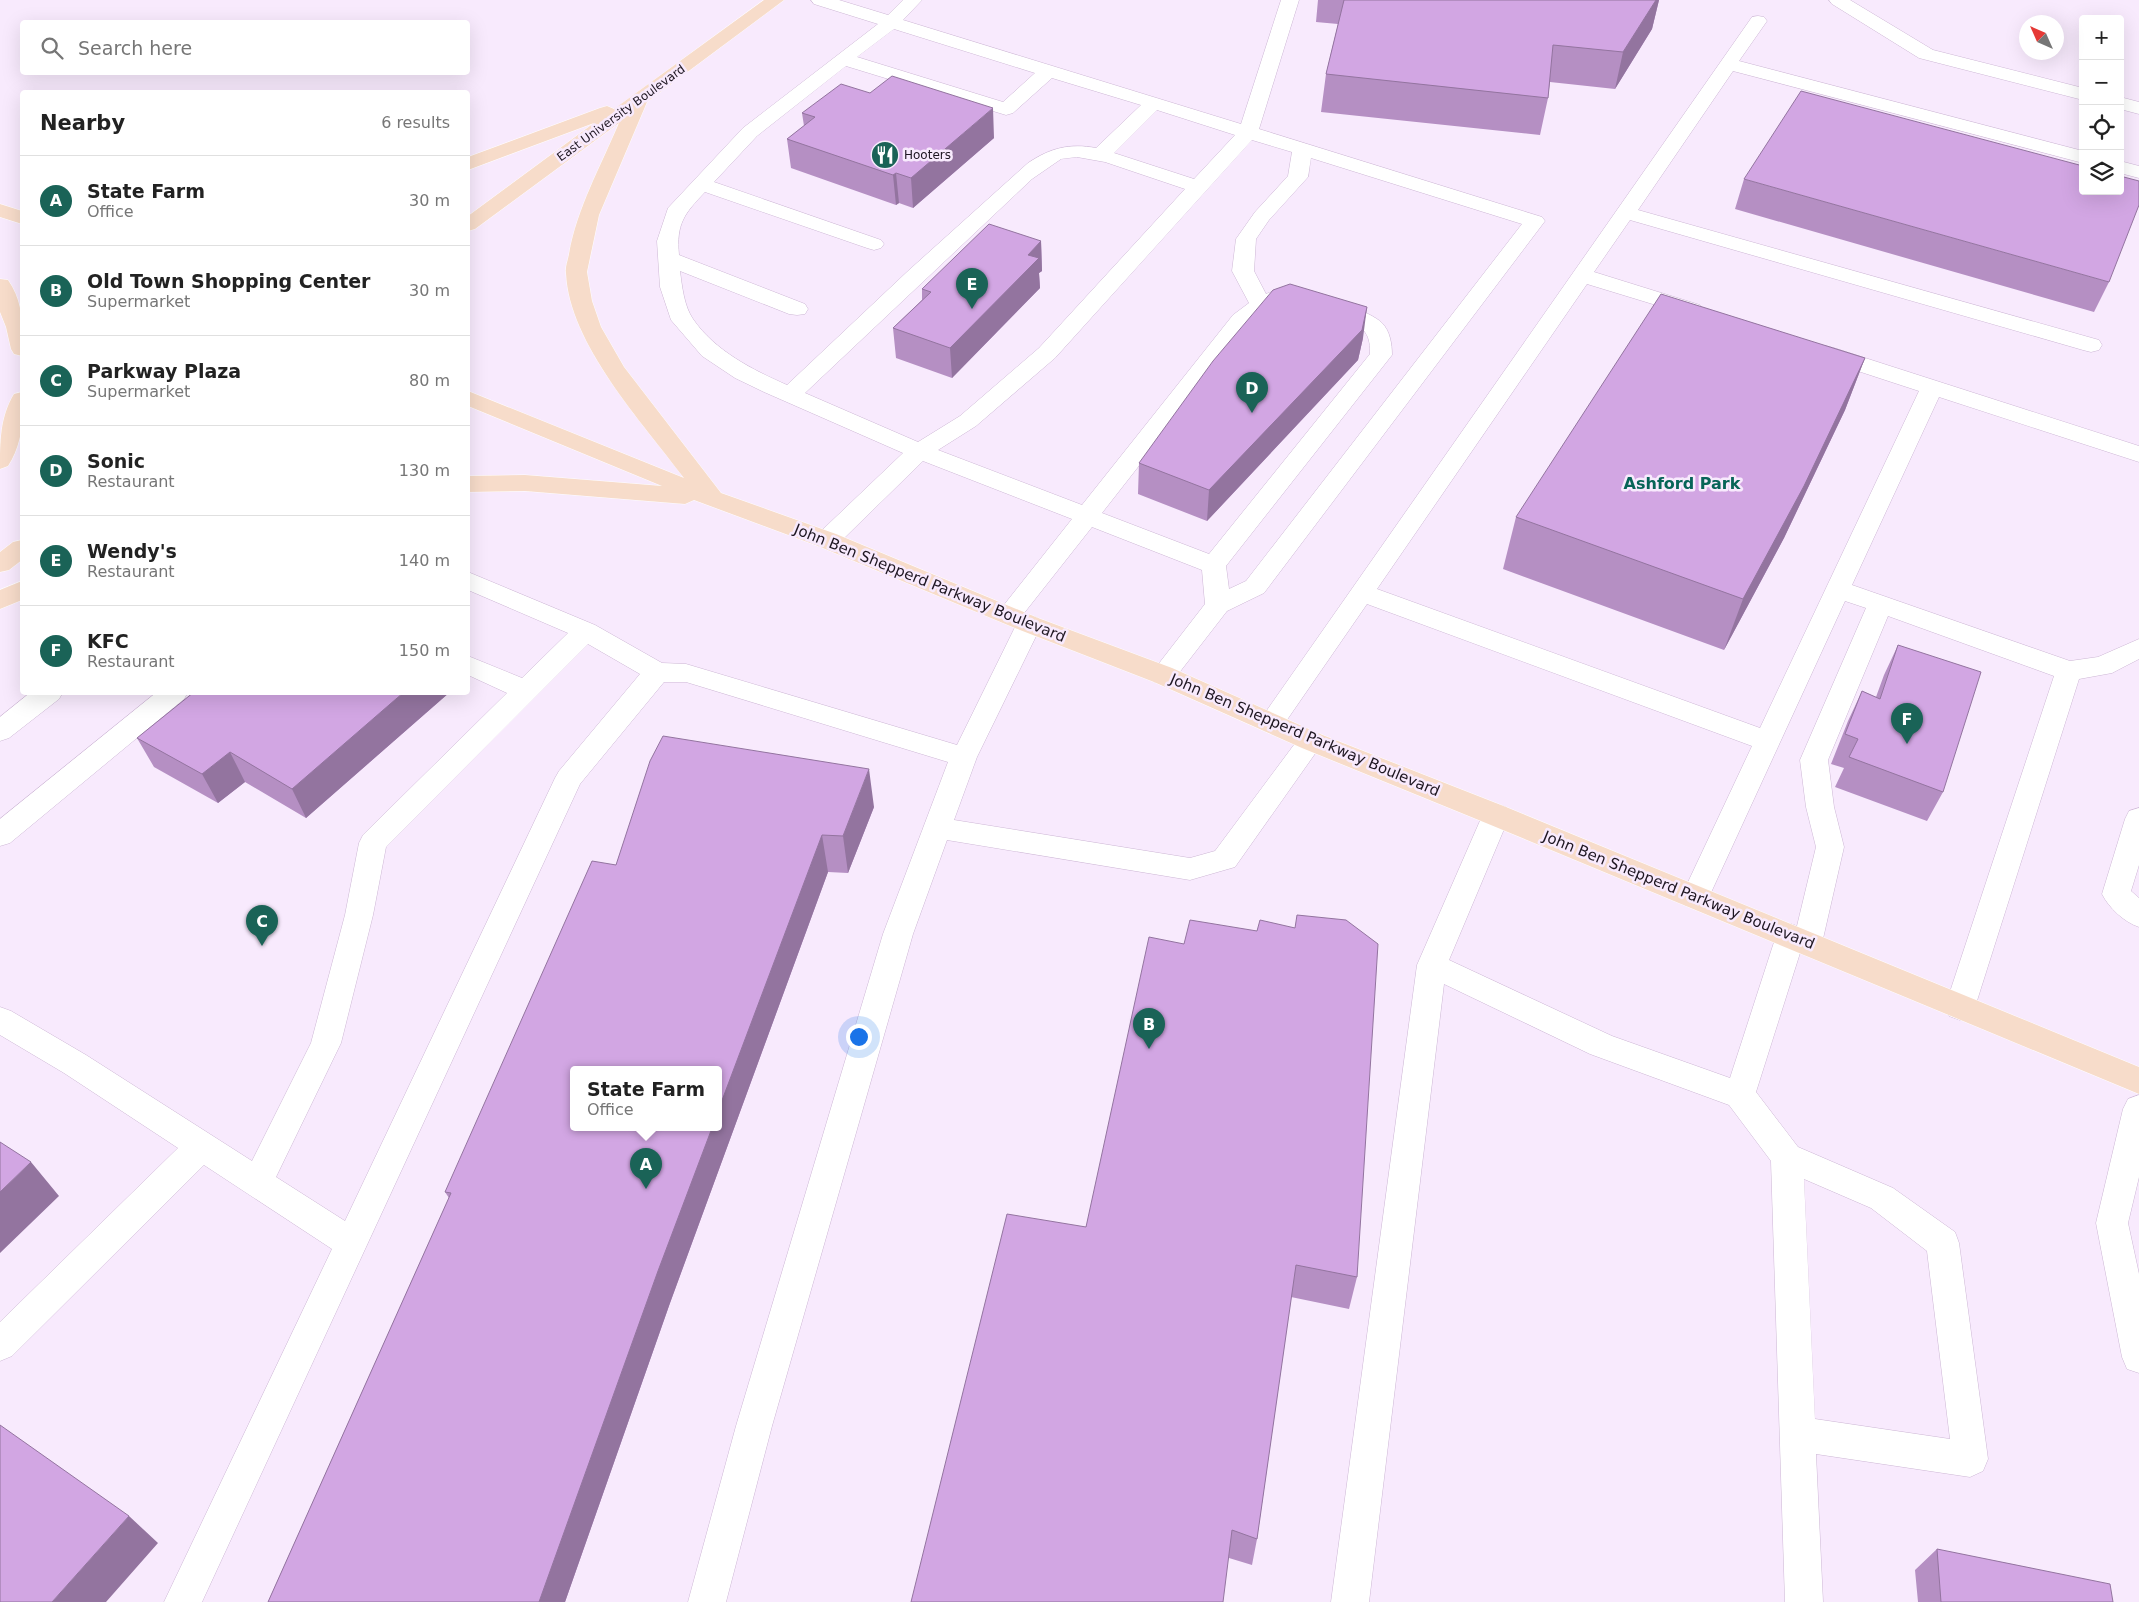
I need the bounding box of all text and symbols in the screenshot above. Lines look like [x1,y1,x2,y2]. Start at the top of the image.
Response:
north arrow [2019,15,2064,60]
map controls [2079,15,2124,195]
button: + [2079,15,2124,60]
search box [20,20,470,75]
icon: search [38,34,66,62]
text: Search here [78,37,192,59]
button: − [2079,60,2124,105]
street label: East University Boulevard [554,62,688,164]
button: locate [2079,105,2124,150]
text: Nearby [40,111,125,135]
text: 6 results [381,113,450,132]
restaurant icon: Hooters [870,140,900,170]
place label: Hooters [904,148,951,162]
button: layers [2079,150,2124,195]
text: State Farm [87,180,205,202]
text: A [50,191,62,210]
text: 30 m [409,191,450,210]
text: Office [87,202,134,221]
pin: E [956,268,988,309]
text: Old Town Shopping Center [87,270,370,292]
text: B [50,281,62,300]
text: 30 m [409,281,450,300]
text: Supermarket [87,292,190,311]
text: Parkway Plaza [87,360,241,382]
text: C [50,371,62,390]
text: 80 m [409,371,450,390]
pin: D [1236,372,1268,413]
text: Supermarket [87,382,190,401]
text: Sonic [87,450,145,472]
text: D [49,461,63,480]
text: 130 m [399,461,450,480]
text: Restaurant [87,472,175,491]
district label: Ashford Park [1624,474,1741,493]
street label: John Ben Shepperd Parkway Boulevard [791,520,1068,646]
text: Wendy's [87,540,177,562]
text: E [51,551,61,570]
text: 140 m [399,551,450,570]
text: Restaurant [87,562,175,581]
text: KFC [87,630,129,652]
text: F [51,641,61,660]
text: 150 m [399,641,450,660]
text: Restaurant [87,652,175,671]
street label: John Ben Shepperd Parkway Boulevard [1166,669,1443,800]
pin: F [1891,703,1923,744]
street label: John Ben Shepperd Parkway Boulevard [1540,827,1817,953]
pin: C [246,905,278,946]
pin: B [1133,1008,1165,1049]
your location [846,1024,872,1050]
popup [570,1066,722,1131]
text: State Farm [587,1078,705,1100]
text: Office [587,1100,634,1119]
pin: A [630,1148,662,1189]

